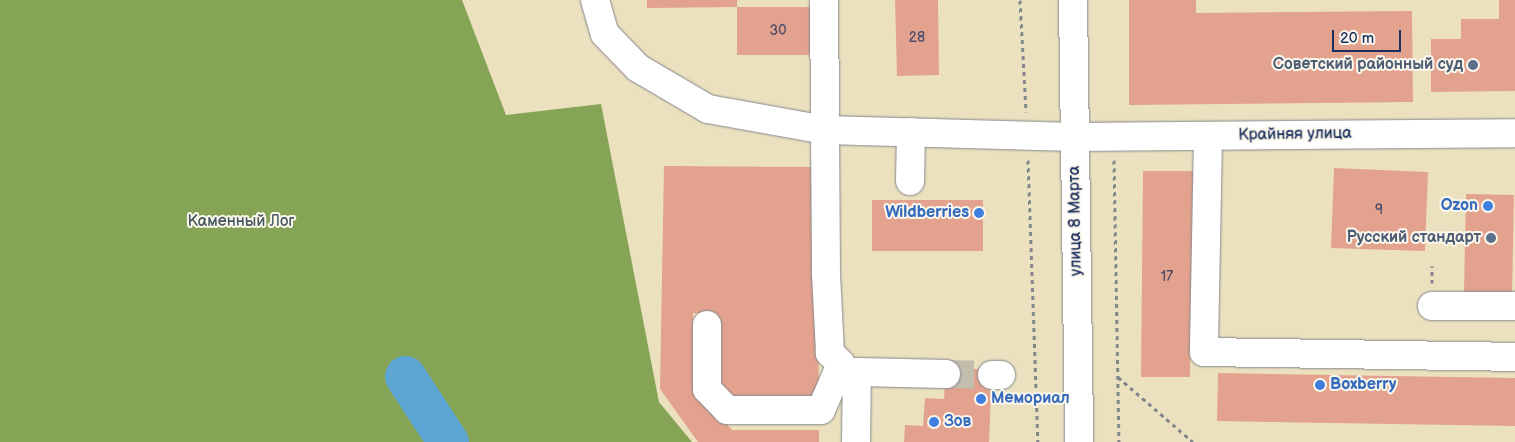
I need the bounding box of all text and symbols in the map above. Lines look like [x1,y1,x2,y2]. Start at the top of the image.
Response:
scale bar [1335,20,1404,52]
house number: 30 [770,23,786,39]
text: 20 m [1340,29,1374,48]
house number: 28 [909,30,925,46]
place label: Советский районный суд [1273,55,1463,75]
marker: Советский районный суд [1467,59,1479,71]
street label: Крайняя улица [1238,124,1352,146]
street label: улица 8 Марта [1065,166,1087,276]
place label: Ozon [1441,196,1478,216]
marker: Ozon [1482,200,1494,212]
house number: 9 [1375,202,1383,218]
place label: Wildberries [885,203,969,223]
marker: Wildberries [973,207,985,219]
park label: Каменный Лог [187,212,295,232]
place label: Русский стандарт [1346,228,1481,248]
marker: Русский стандарт [1485,232,1497,244]
house number: 17 [1161,269,1173,285]
place label: Boxberry [1330,375,1396,395]
marker: Boxberry [1314,379,1326,391]
place label: Мемориал [991,389,1070,409]
marker: Мемориал [975,393,987,405]
place label: Зов [944,412,971,432]
marker: Зов [928,416,940,428]

